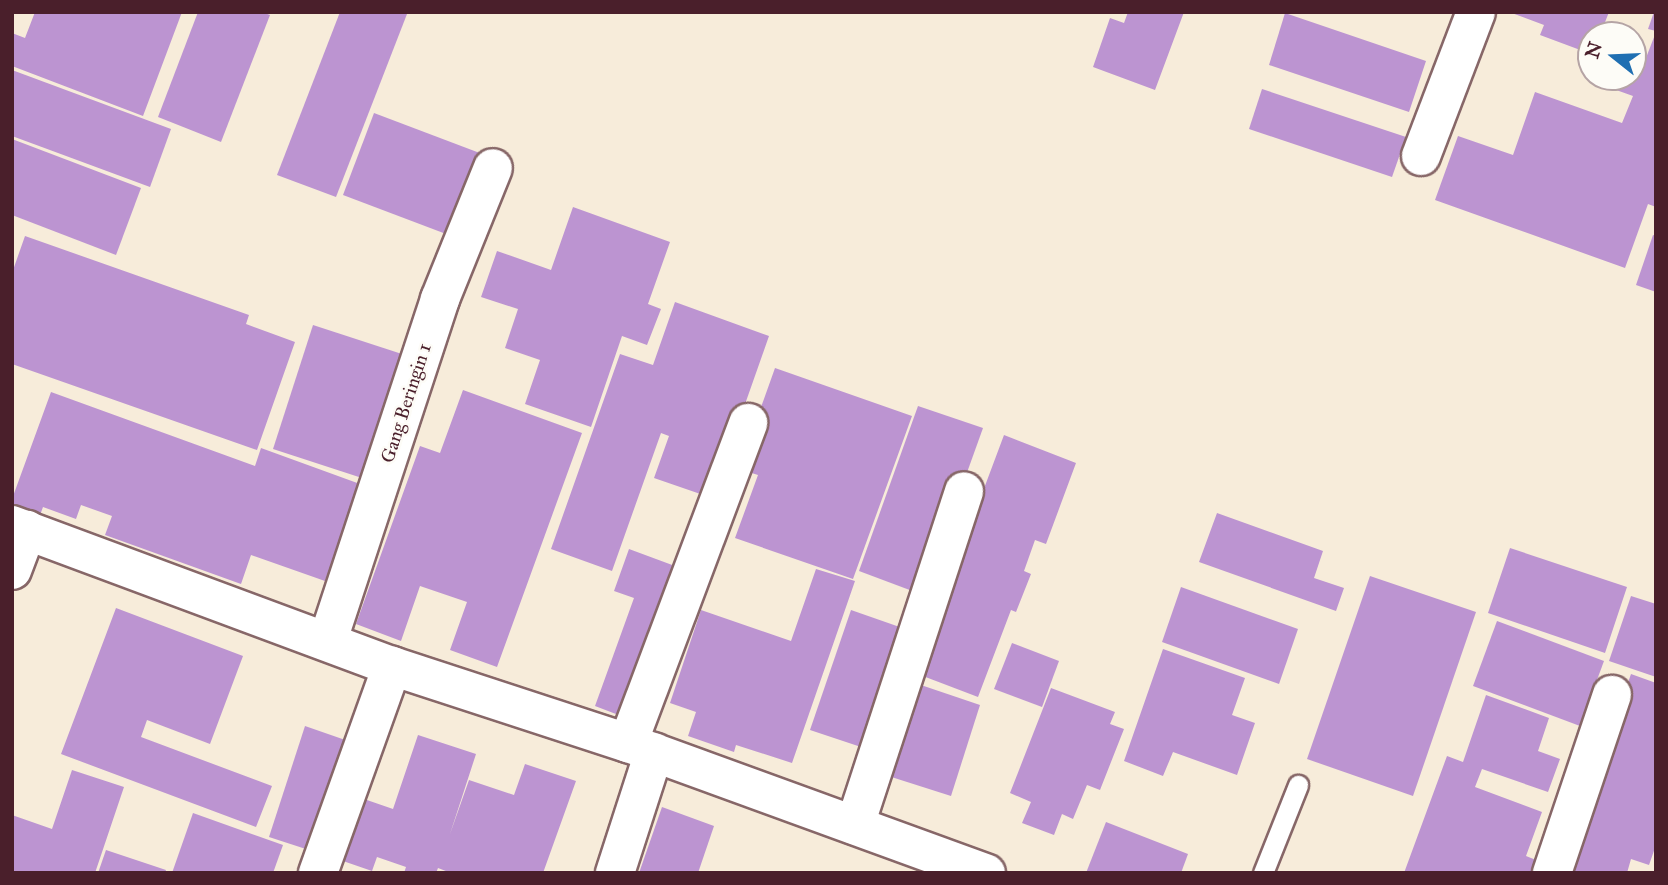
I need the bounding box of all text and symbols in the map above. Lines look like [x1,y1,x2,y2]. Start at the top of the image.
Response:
north arrow [1577,21,1647,91]
text: N [1580,39,1607,61]
street label: Gang Beringin 1 [376,340,436,466]

